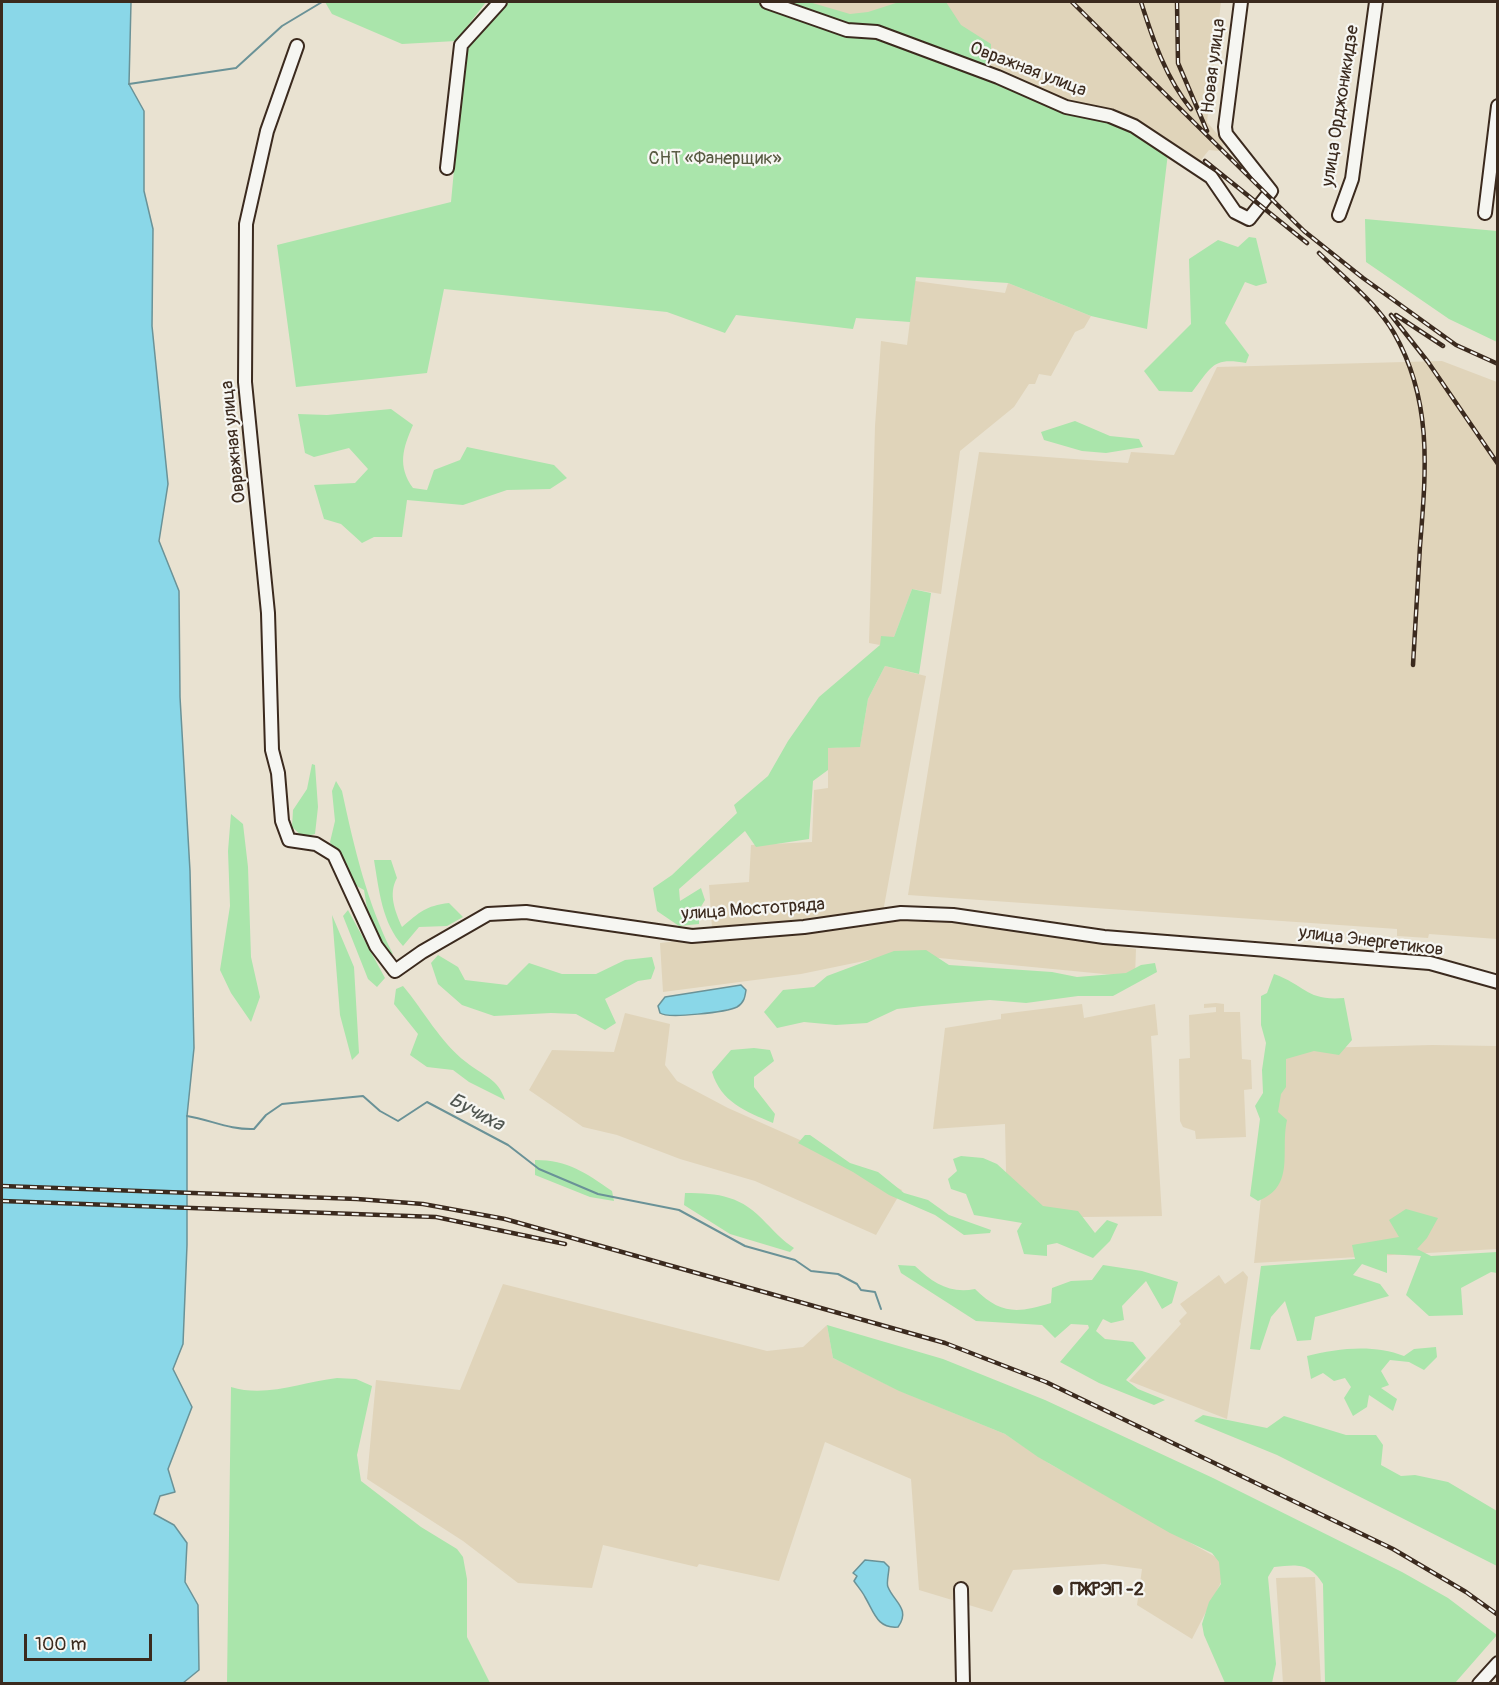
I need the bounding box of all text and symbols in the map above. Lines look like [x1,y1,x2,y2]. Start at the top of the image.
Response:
street label: Новая улица [1197,17,1231,115]
street label: улица Орджоникидзе [1318,24,1364,188]
street label: Овражная улица [967,38,1089,102]
park label: СНТ «Фанерщик» [648,148,782,170]
street label: Овражная улица [217,380,251,504]
street label: улица Мостотряда [680,894,826,926]
street label: улица Энергетиков [1297,922,1445,962]
water label: Бучиха [444,1089,508,1137]
place label: ПЖРЭП -2 [1070,1579,1144,1601]
marker: ПЖРЭП -2 [1051,1583,1065,1597]
scale bar [27,1622,154,1660]
text: 100 m [35,1633,87,1656]

